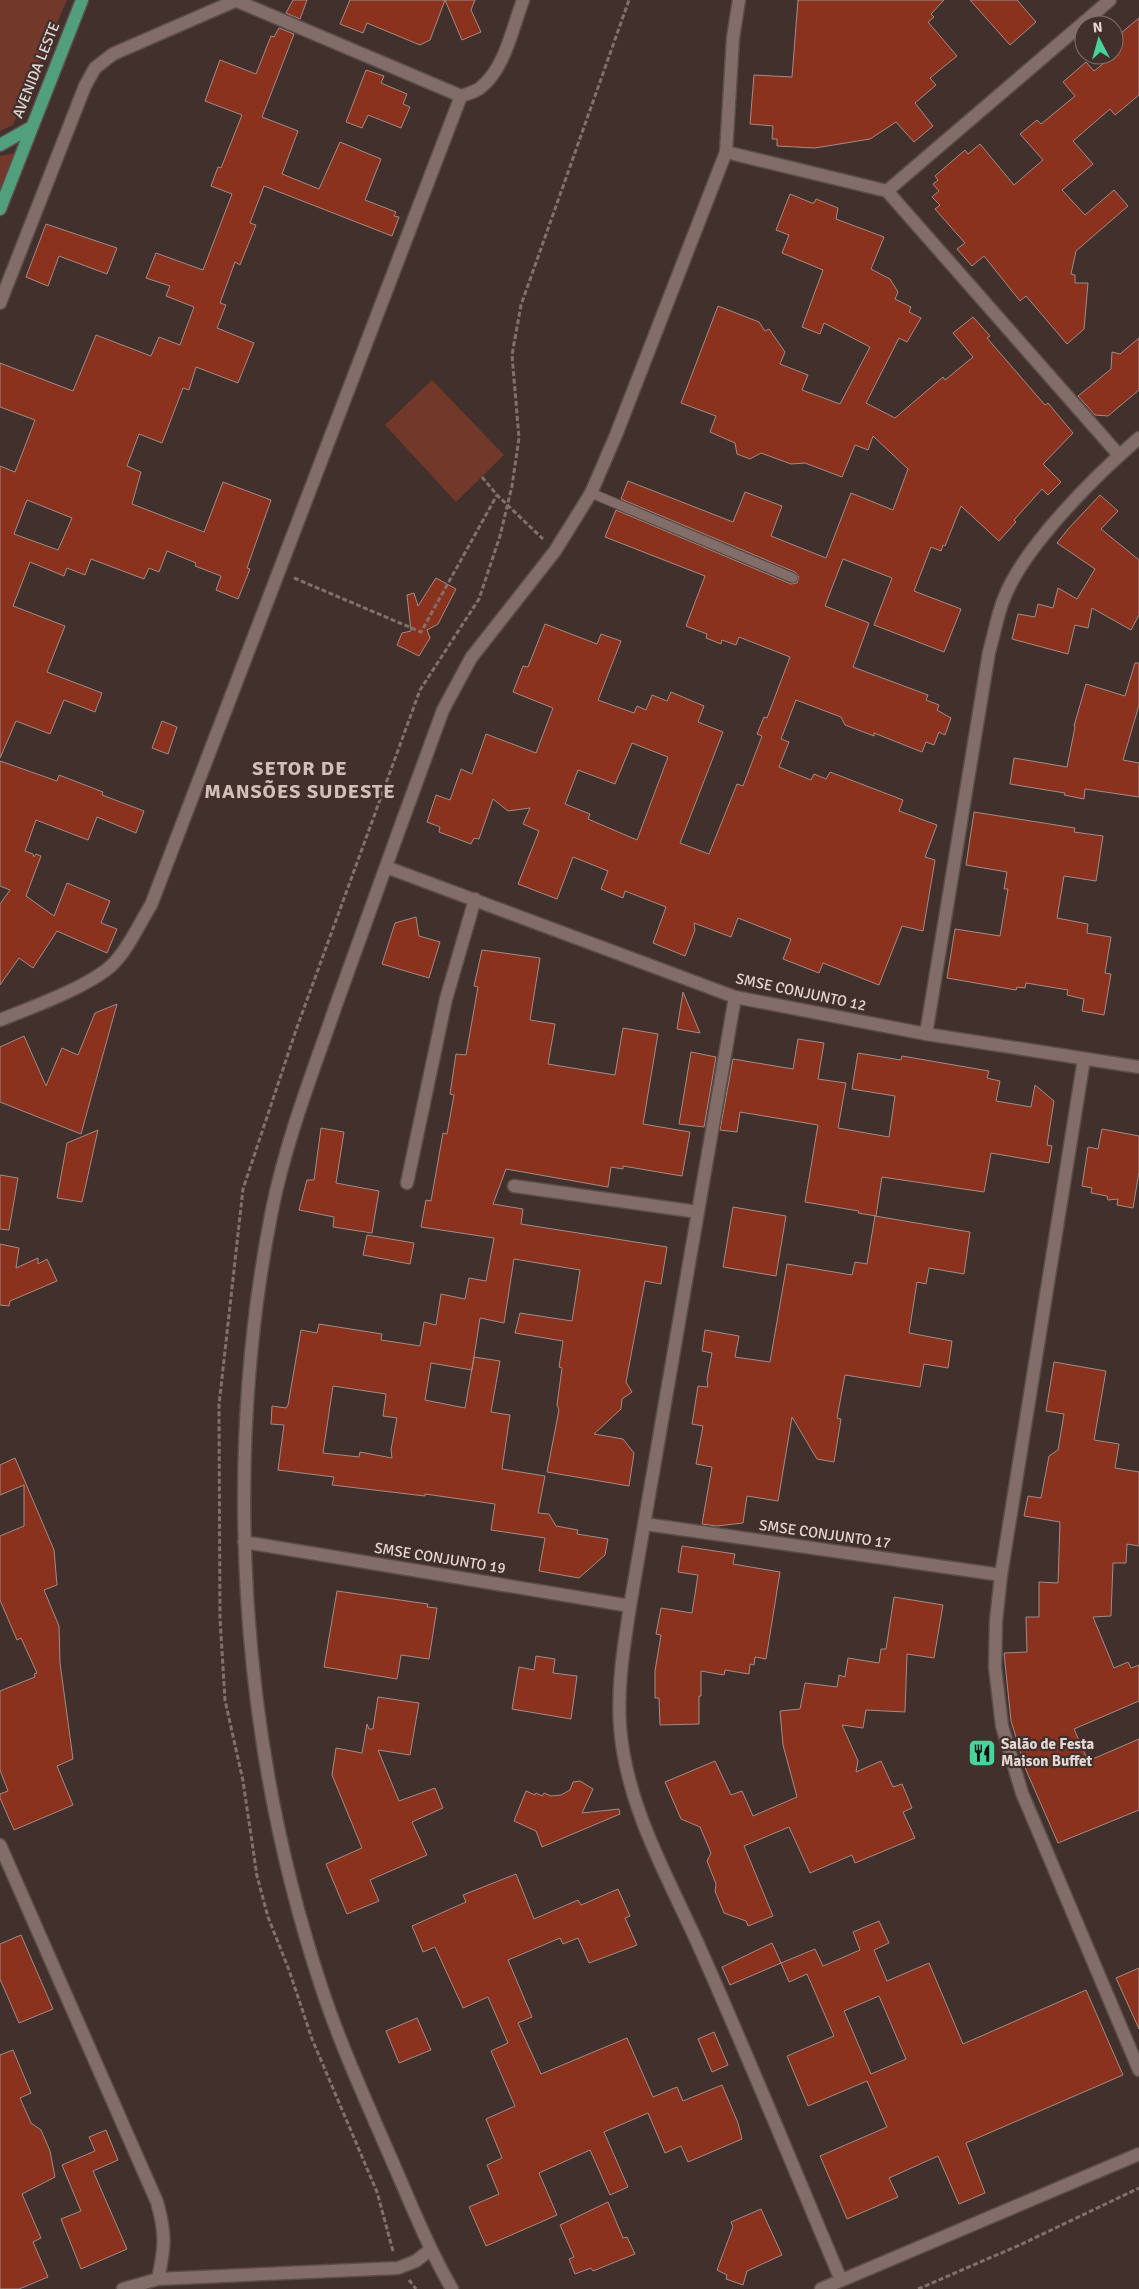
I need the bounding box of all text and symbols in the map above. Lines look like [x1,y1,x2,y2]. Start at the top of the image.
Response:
north arrow [1074,15,1124,65]
street label: AVENIDA LESTE [9,19,63,121]
text: N [1092,19,1103,37]
district label: SETOR DE MANSÕES SUDESTE [204,756,396,804]
street label: SMSE CONJUNTO 12 [734,969,868,1015]
street label: SMSE CONJUNTO 17 [758,1516,892,1552]
street label: SMSE CONJUNTO 19 [373,1539,507,1577]
place label: Salão de Festa Maison Buffet [1001,1735,1095,1770]
restaurant icon: Salão de Festa Maison Buffet [967,1738,997,1768]

